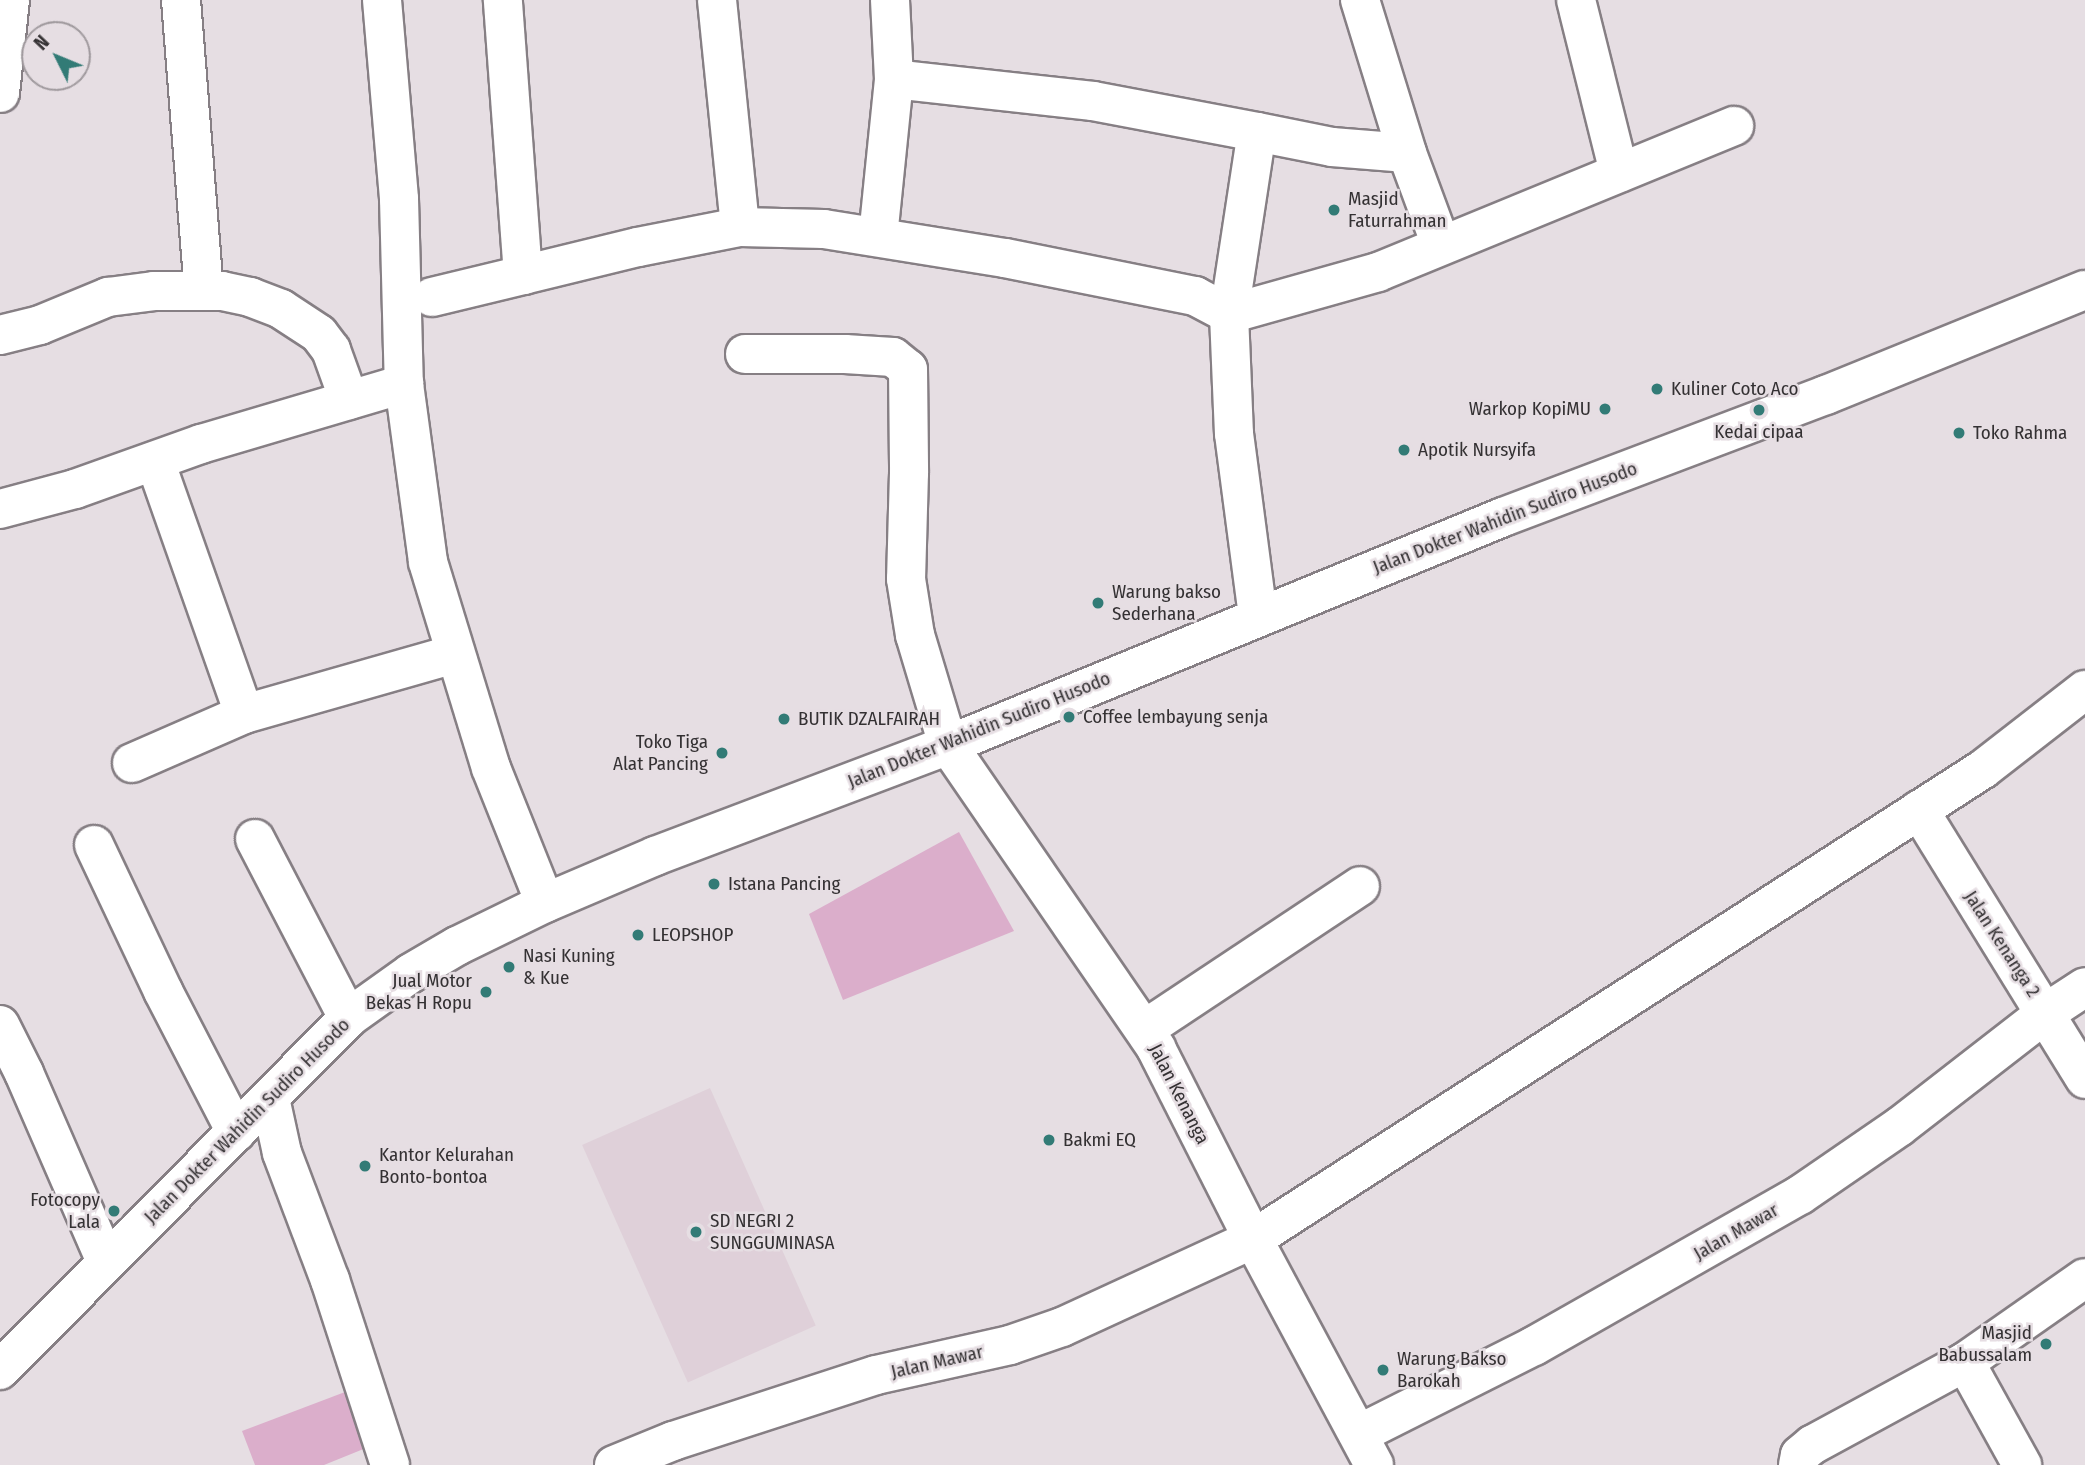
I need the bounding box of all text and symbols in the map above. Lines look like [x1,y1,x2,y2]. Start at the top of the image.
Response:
north arrow [21,21,91,91]
text: N [29,31,54,55]
place label: Masjid Faturrahman [1348,188,1447,232]
marker: Masjid Faturrahman [1326,202,1342,218]
place label: Kuliner Coto Aco [1671,378,1799,400]
marker: Kuliner Coto Aco [1649,381,1665,397]
place label: Warkop KopiMU [1469,398,1591,420]
marker: Warkop KopiMU [1597,401,1613,417]
marker: Kedai cipaa [1751,402,1767,418]
place label: Kedai cipaa [1714,421,1804,443]
place label: Toko Rahma [1973,422,2067,444]
marker: Toko Rahma [1951,425,1967,441]
place label: Apotik Nursyifa [1418,439,1536,461]
marker: Apotik Nursyifa [1396,442,1412,458]
street label: Jalan Dokter Wahidin Sudiro Husodo [1370,457,1640,579]
place label: Warung bakso Sederhana [1112,581,1221,625]
marker: Warung bakso Sederhana [1090,595,1106,611]
street label: Jalan Dokter Wahidin Sudiro Husodo [844,667,1114,793]
place label: Coffee lembayung senja [1083,706,1268,728]
place label: BUTIK DZALFAIRAH [798,708,940,730]
marker: Coffee lembayung senja [1061,709,1077,725]
marker: BUTIK DZALFAIRAH [776,711,792,727]
place label: Toko Tiga Alat Pancing [613,731,708,775]
marker: Toko Tiga Alat Pancing [714,745,730,761]
place label: Istana Pancing [728,873,840,895]
marker: Istana Pancing [706,876,722,892]
street label: Jalan Kenanga 2 [1959,887,2045,1001]
place label: LEOPSHOP [652,924,733,946]
marker: LEOPSHOP [630,927,646,943]
place label: Nasi Kuning & Kue [523,945,615,989]
marker: Nasi Kuning & Kue [501,959,517,975]
place label: Jual Motor Bekas H Ropu [366,970,472,1014]
marker: Jual Motor Bekas H Ropu [478,984,494,1000]
street label: Jalan Dokter Wahidin Sudiro Husodo [140,1014,354,1228]
street label: Jalan Kenanga [1144,1040,1214,1148]
place label: Bakmi EQ [1063,1129,1136,1151]
marker: Bakmi EQ [1041,1132,1057,1148]
place label: Kantor Kelurahan Bonto-bontoa [379,1144,514,1188]
marker: Kantor Kelurahan Bonto-bontoa [357,1158,373,1174]
place label: Fotocopy Lala [30,1189,100,1233]
street label: Jalan Mawar [1690,1199,1782,1265]
marker: Fotocopy Lala [106,1203,122,1219]
place label: SD NEGRI 2 SUNGGUMINASA [710,1210,834,1254]
marker: SD NEGRI 2 SUNGGUMINASA [688,1224,704,1240]
place label: Masjid Babussalam [1938,1322,2032,1366]
marker: Masjid Babussalam [2038,1336,2054,1352]
street label: Jalan Mawar [889,1340,985,1384]
place label: Warung Bakso Barokah [1397,1348,1507,1392]
marker: Warung Bakso Barokah [1375,1362,1391,1378]

